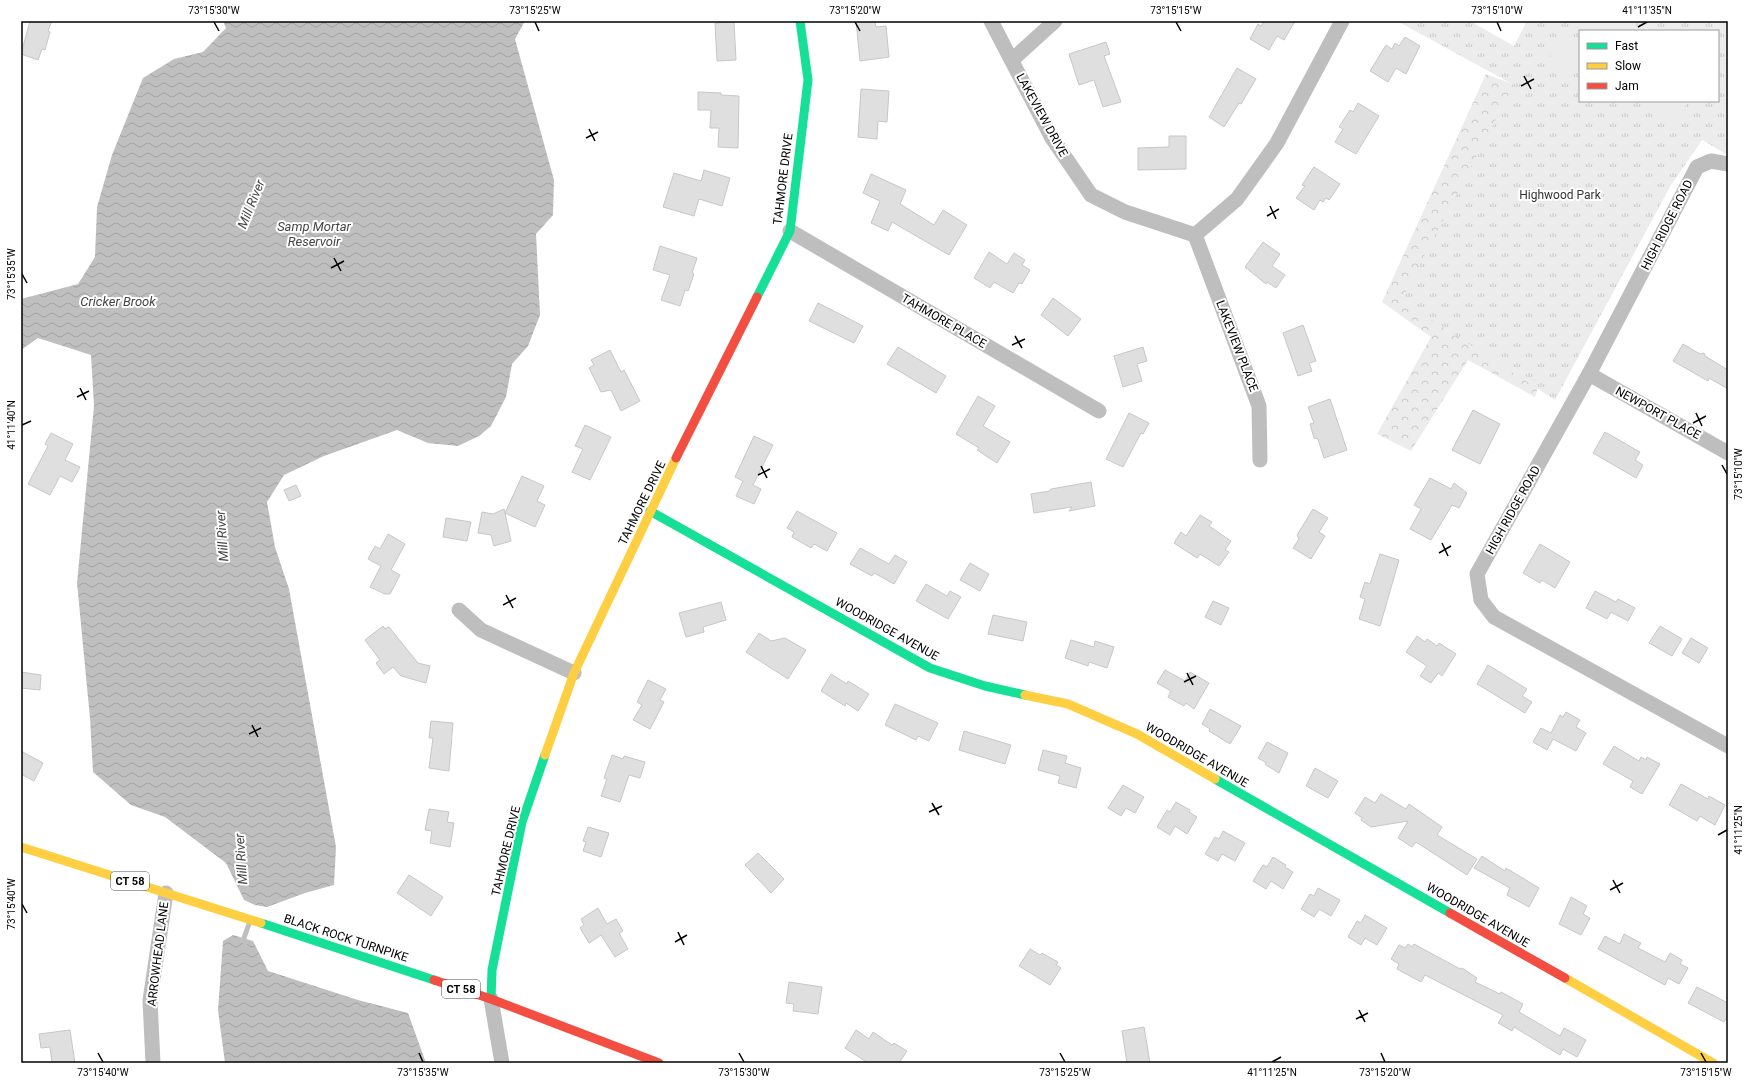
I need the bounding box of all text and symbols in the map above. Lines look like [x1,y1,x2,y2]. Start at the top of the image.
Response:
text: 73°15'30"W [188,5,240,16]
text: 73°15'25"W [509,5,561,16]
text: 73°15'20"W [829,5,881,16]
text: 73°15'15"W [1150,5,1202,16]
text: 73°15'10"W [1471,5,1523,16]
text: 41°11'35"N [1622,5,1672,16]
legend [1579,30,1719,102]
text: Fast [1615,39,1638,53]
text: Slow [1615,59,1641,73]
street label: LAKEVIEW DRIVE [1013,71,1071,159]
text: Jam [1615,79,1639,93]
street label: TAHMORE DRIVE [770,132,796,226]
water label: Mill River [234,177,268,231]
street label: HIGH RIDGE ROAD [1638,177,1696,272]
park label: Highwood Park [1519,188,1602,202]
water label: Samp Mortar Reservoir [277,219,352,249]
text: 73°15'35"W [6,248,17,300]
street label: TAHMORE PLACE [899,291,989,351]
water label: Cricker Brook [80,294,156,309]
street label: LAKEVIEW PLACE [1213,298,1261,394]
street label: NEWPORT PLACE [1613,384,1703,442]
text: 41°11'40"N [6,400,17,450]
text: 73°15'10"W [1733,448,1744,500]
street label: TAHMORE DRIVE [616,458,669,547]
street label: HIGH RIDGE ROAD [1483,463,1543,557]
water label: Mill River [213,509,231,562]
street label: WOODRIDGE AVENUE [833,595,941,663]
street label: WOODRIDGE AVENUE [1143,720,1251,790]
street label: TAHMORE DRIVE [489,804,523,897]
text: 41°11'25"N [1733,805,1744,855]
water label: Mill River [232,832,250,885]
road number: CT 58 [111,872,149,890]
text: 73°15'40"W [6,878,17,930]
street label: WOODRIDGE AVENUE [1424,880,1532,950]
street label: ARROWHEAD LANE [145,901,171,1007]
street label: BLACK ROCK TURNPIKE [282,911,410,965]
road number: CT 58 [442,980,480,998]
text: 73°15'40"W [77,1067,129,1078]
text: 73°15'35"W [397,1067,449,1078]
text: 73°15'30"W [718,1067,770,1078]
text: 73°15'25"W [1039,1067,1091,1078]
text: 41°11'25"N [1247,1067,1297,1078]
text: 73°15'20"W [1359,1067,1411,1078]
text: 73°15'15"W [1680,1067,1732,1078]

